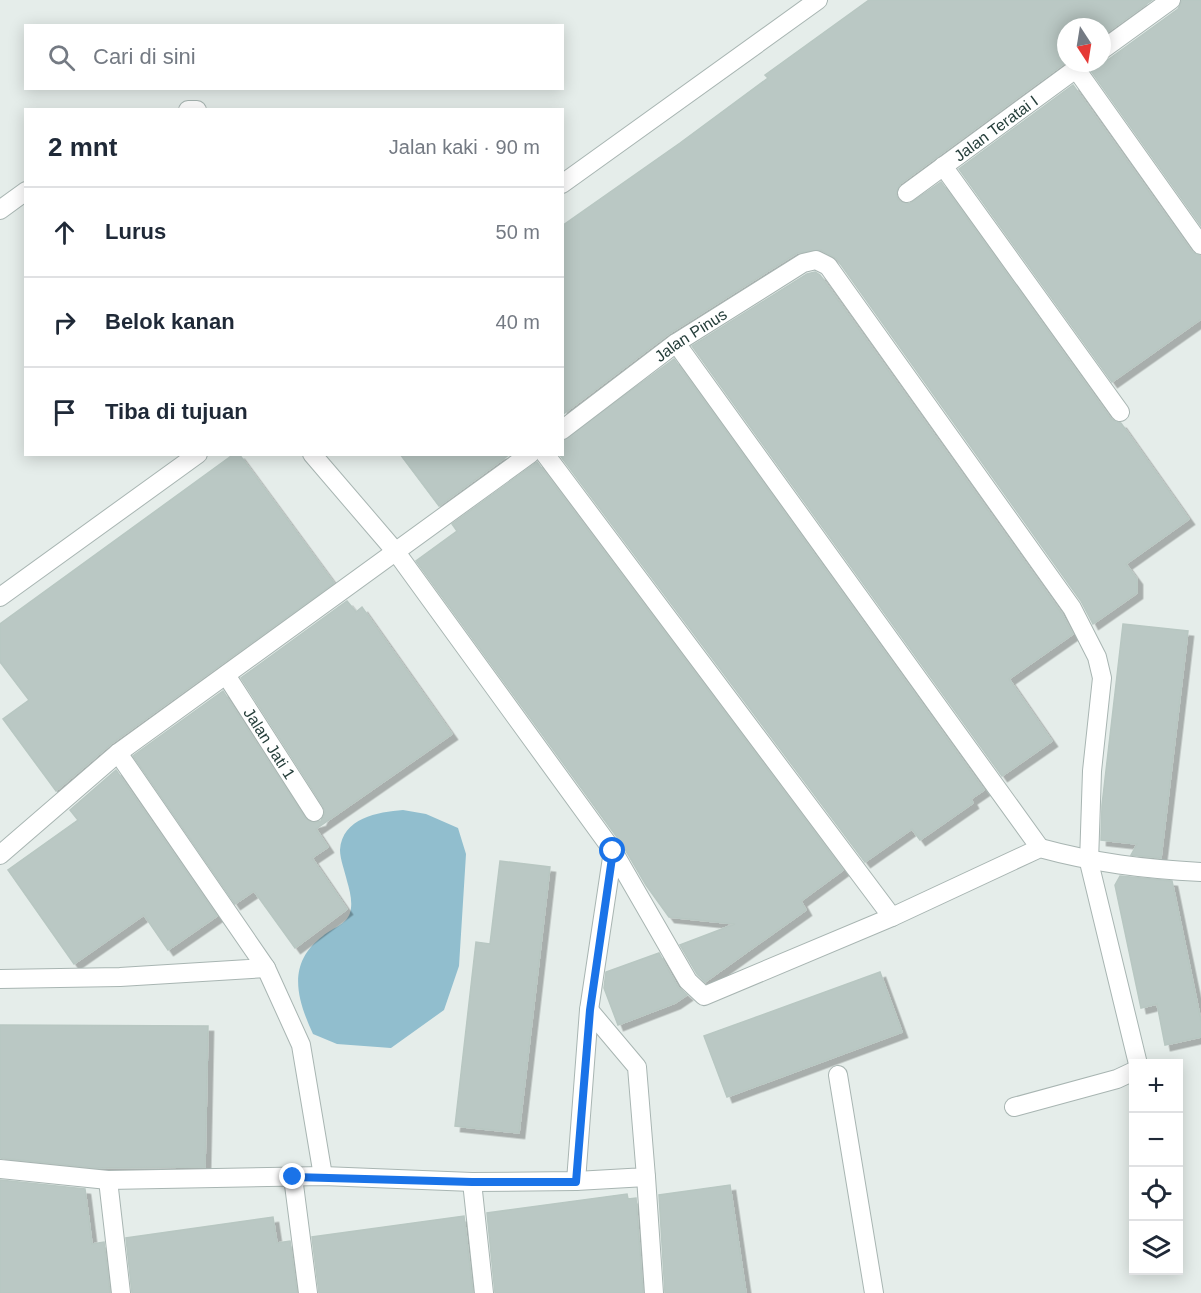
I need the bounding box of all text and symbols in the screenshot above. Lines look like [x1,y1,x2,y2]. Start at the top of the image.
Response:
north arrow [1057,18,1111,72]
search box [24,24,564,90]
icon: search [45,41,78,74]
text: Cari di sini [93,44,196,69]
street label: Jalan Teratai I [951,92,1041,165]
text: 2 mnt [48,132,117,162]
text: Jalan kaki · 90 m [389,136,540,158]
icon: ahead [48,216,81,249]
text: Lurus [105,219,166,244]
text: 50 m [496,221,540,243]
street label: Jalan Pinus [651,305,730,365]
icon: right [48,306,81,339]
text: Belok kanan [105,309,235,334]
text: 40 m [496,311,540,333]
icon: arrive [48,396,81,429]
text: Tiba di tujuan [105,399,248,424]
street label: Jalan Jati 1 [240,705,298,782]
route start [599,837,625,863]
map controls [1129,1059,1183,1275]
button: + [1129,1059,1183,1113]
button: − [1129,1113,1183,1167]
route end [279,1163,305,1189]
button: locate [1129,1167,1183,1221]
button: layers [1129,1221,1183,1275]

